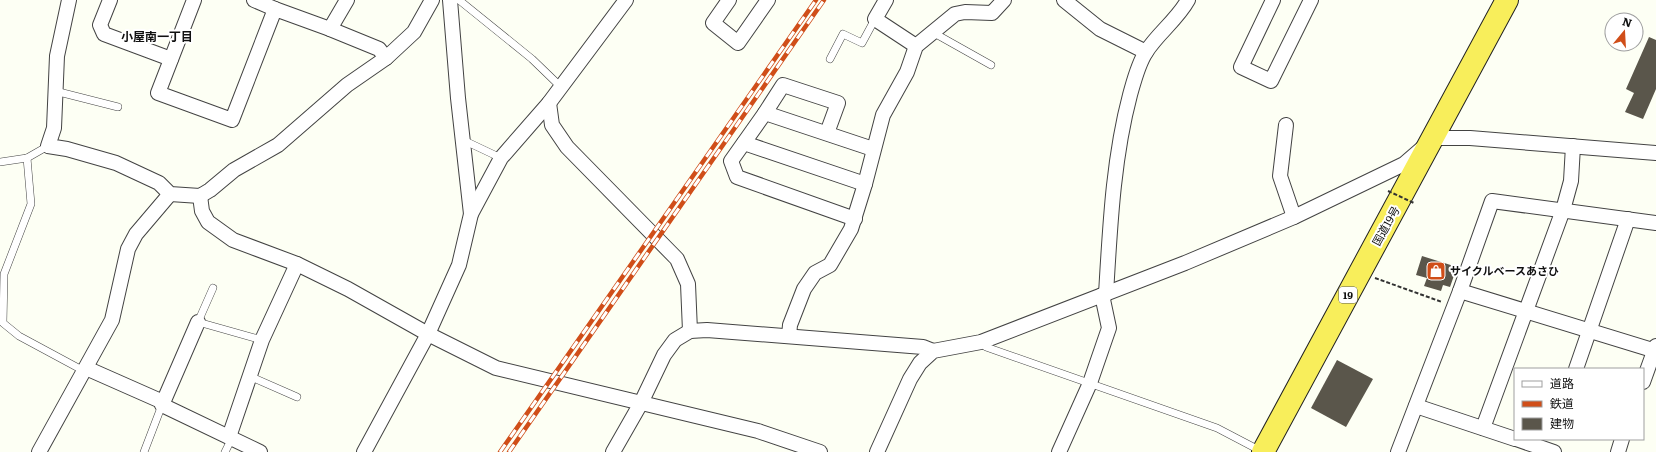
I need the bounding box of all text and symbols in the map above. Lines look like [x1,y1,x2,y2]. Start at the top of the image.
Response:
north arrow [1604,12,1644,52]
text: N [1621,13,1634,31]
district label: 小屋南一丁目 [121,27,193,45]
street label: 国道19号 [1368,203,1403,248]
shop icon: サイクルベースあさひ [1425,260,1447,282]
place label: サイクルベースあさひ [1450,262,1559,278]
road number: 19 [1339,287,1357,303]
legend [1514,368,1644,440]
text: 道路 [1550,374,1574,392]
text: 鉄道 [1550,394,1574,412]
text: 建物 [1550,414,1574,432]

